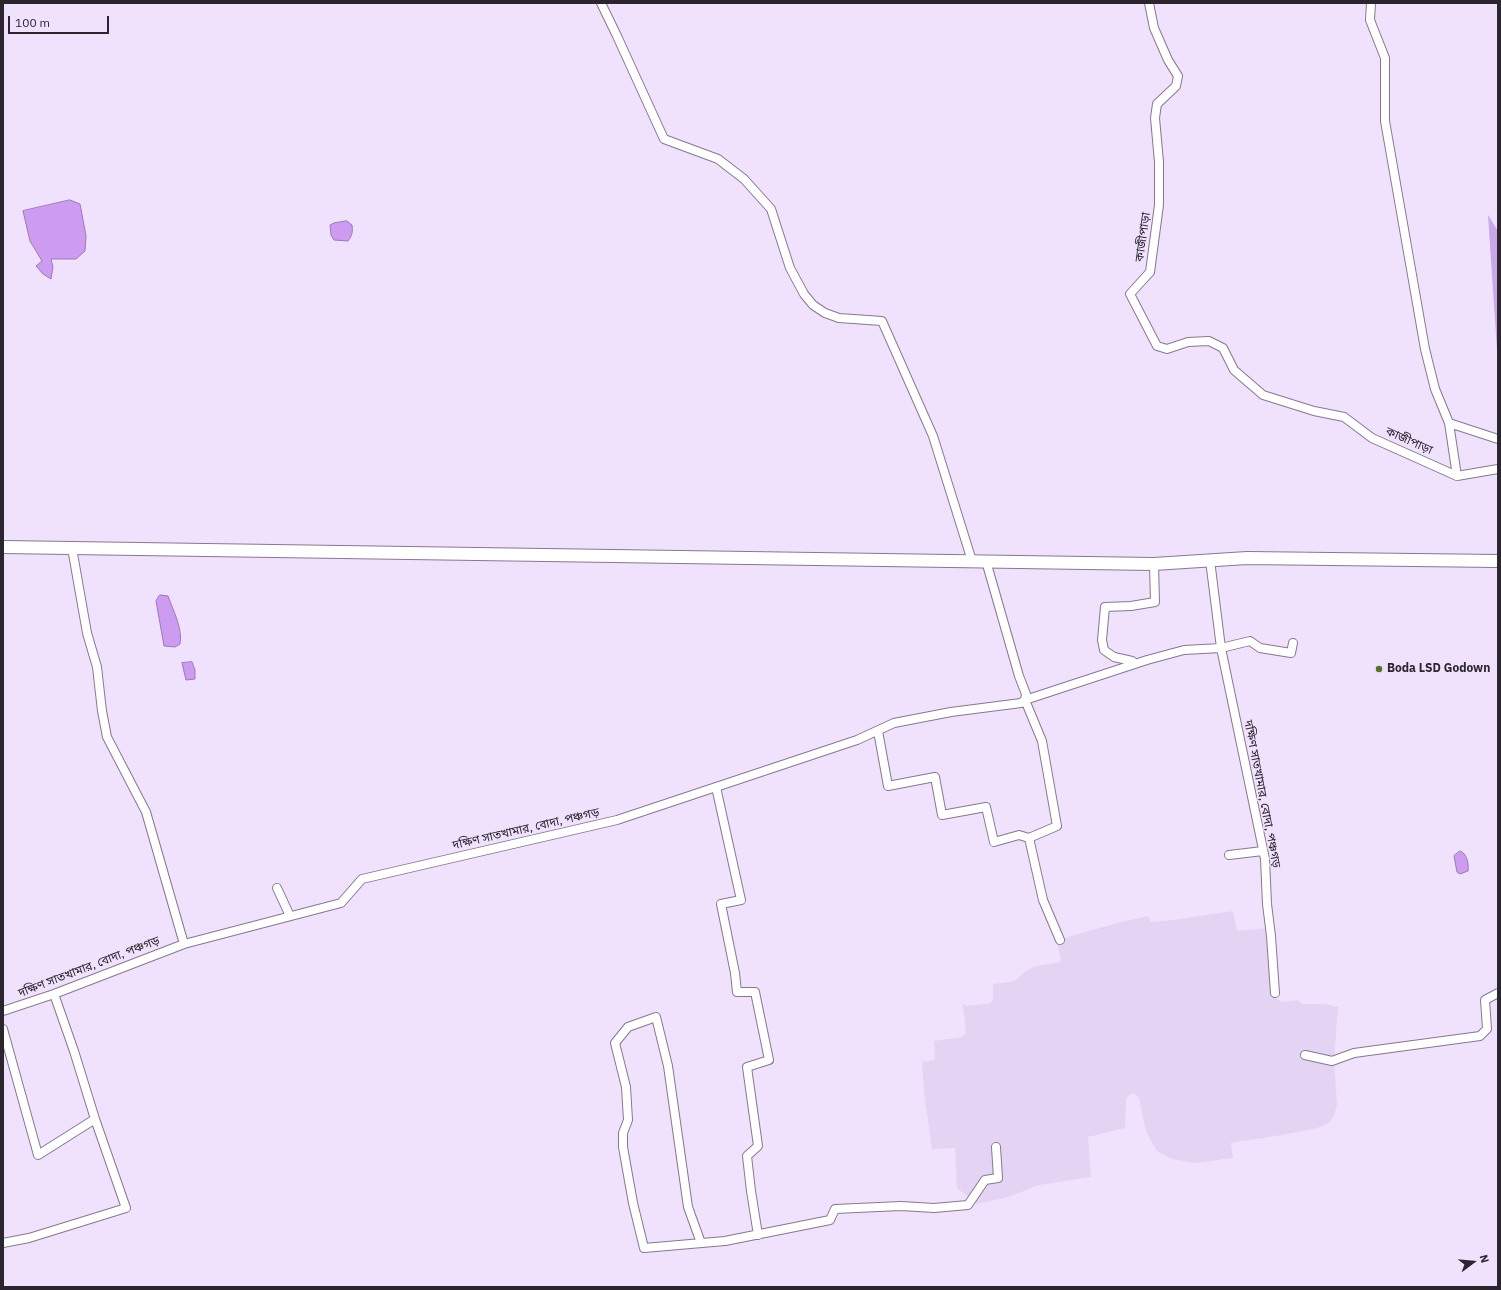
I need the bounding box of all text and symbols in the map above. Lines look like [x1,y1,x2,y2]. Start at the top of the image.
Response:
scale bar [10,8,111,34]
text: 100 m [15,15,50,30]
street label: কাজীপাড়া [1132,211,1154,263]
street label: কাজীপাড়া [1383,424,1435,458]
place label: Boda LSD Godown [1387,662,1490,676]
marker: Boda LSD Godown [1374,664,1384,674]
street label: দক্ষিণ সাতখামার, বোদা, পঞ্চগড় [1241,719,1283,869]
street label: দক্ষিণ সাতখামার, বোদা, পঞ্চগড় [451,805,601,853]
street label: দক্ষিণ সাতখামার, বোদা, পঞ্চগড় [16,933,162,1001]
north arrow [1453,1242,1493,1282]
text: N [1477,1253,1492,1264]

